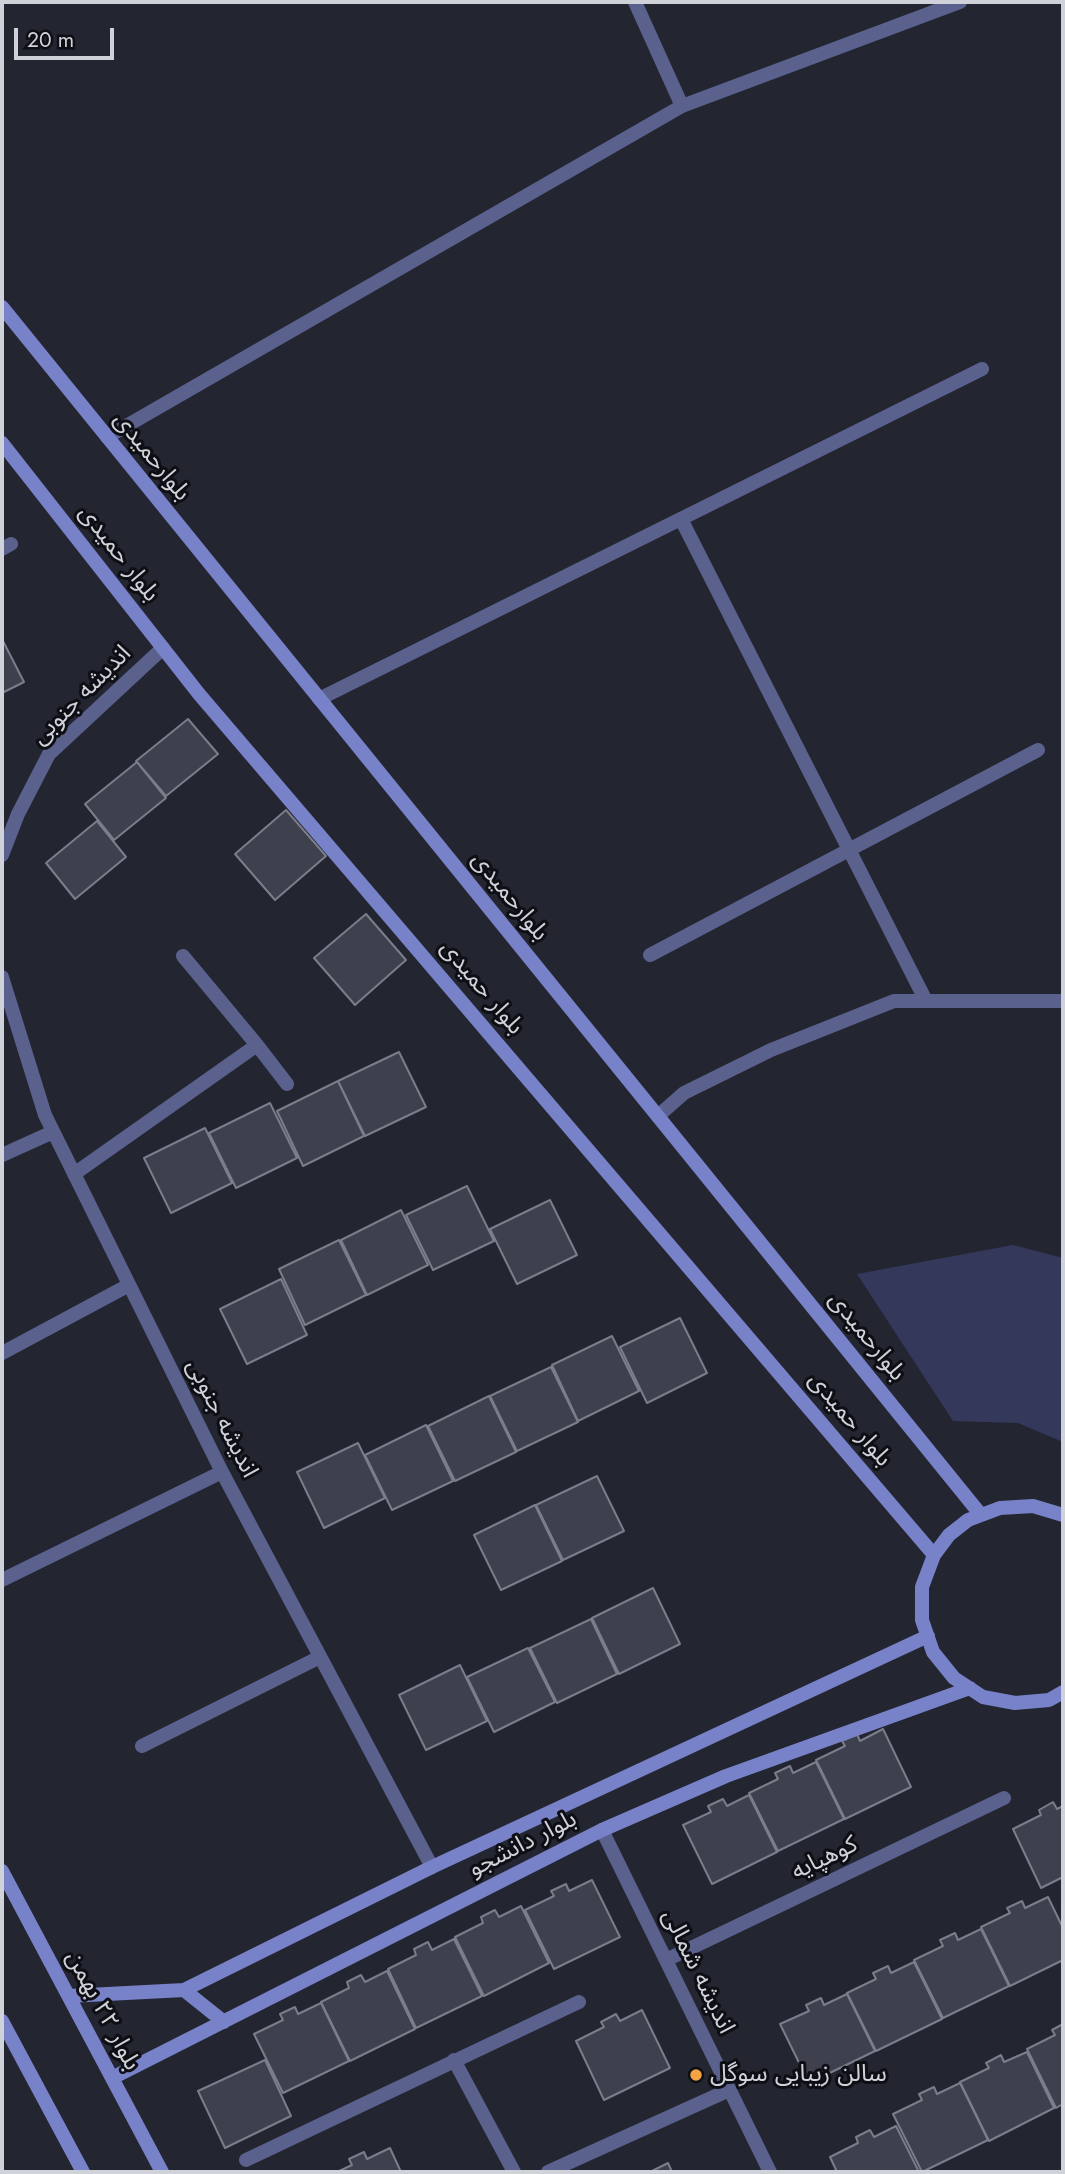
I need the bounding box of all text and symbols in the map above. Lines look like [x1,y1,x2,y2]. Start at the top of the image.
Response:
scale bar [18,14,117,58]
text: 20 m [27,25,74,55]
street label: بلوارحمیدی [106,407,196,507]
street label: بلوار حمیدی [71,500,165,608]
street label: اندیشه جنوبی [26,640,138,752]
street label: بلوارحمیدی [464,847,554,947]
street label: بلوار حمیدی [433,935,529,1041]
street label: بلوارحمیدی [821,1287,911,1387]
street label: اندیشه جنوبی [179,1355,263,1483]
street label: بلوار حمیدی [801,1367,897,1473]
street label: بلوار دانشجو [464,1806,582,1884]
street label: کوهپایه [787,1831,863,1887]
street label: اندیشه شمالی [654,1905,740,2039]
street label: بلوار ۲۲ بهمن [58,1946,146,2076]
place label: سالن زیبایی سوگل [710,2061,887,2089]
marker: سالن زیبایی سوگل [688,2067,704,2083]

